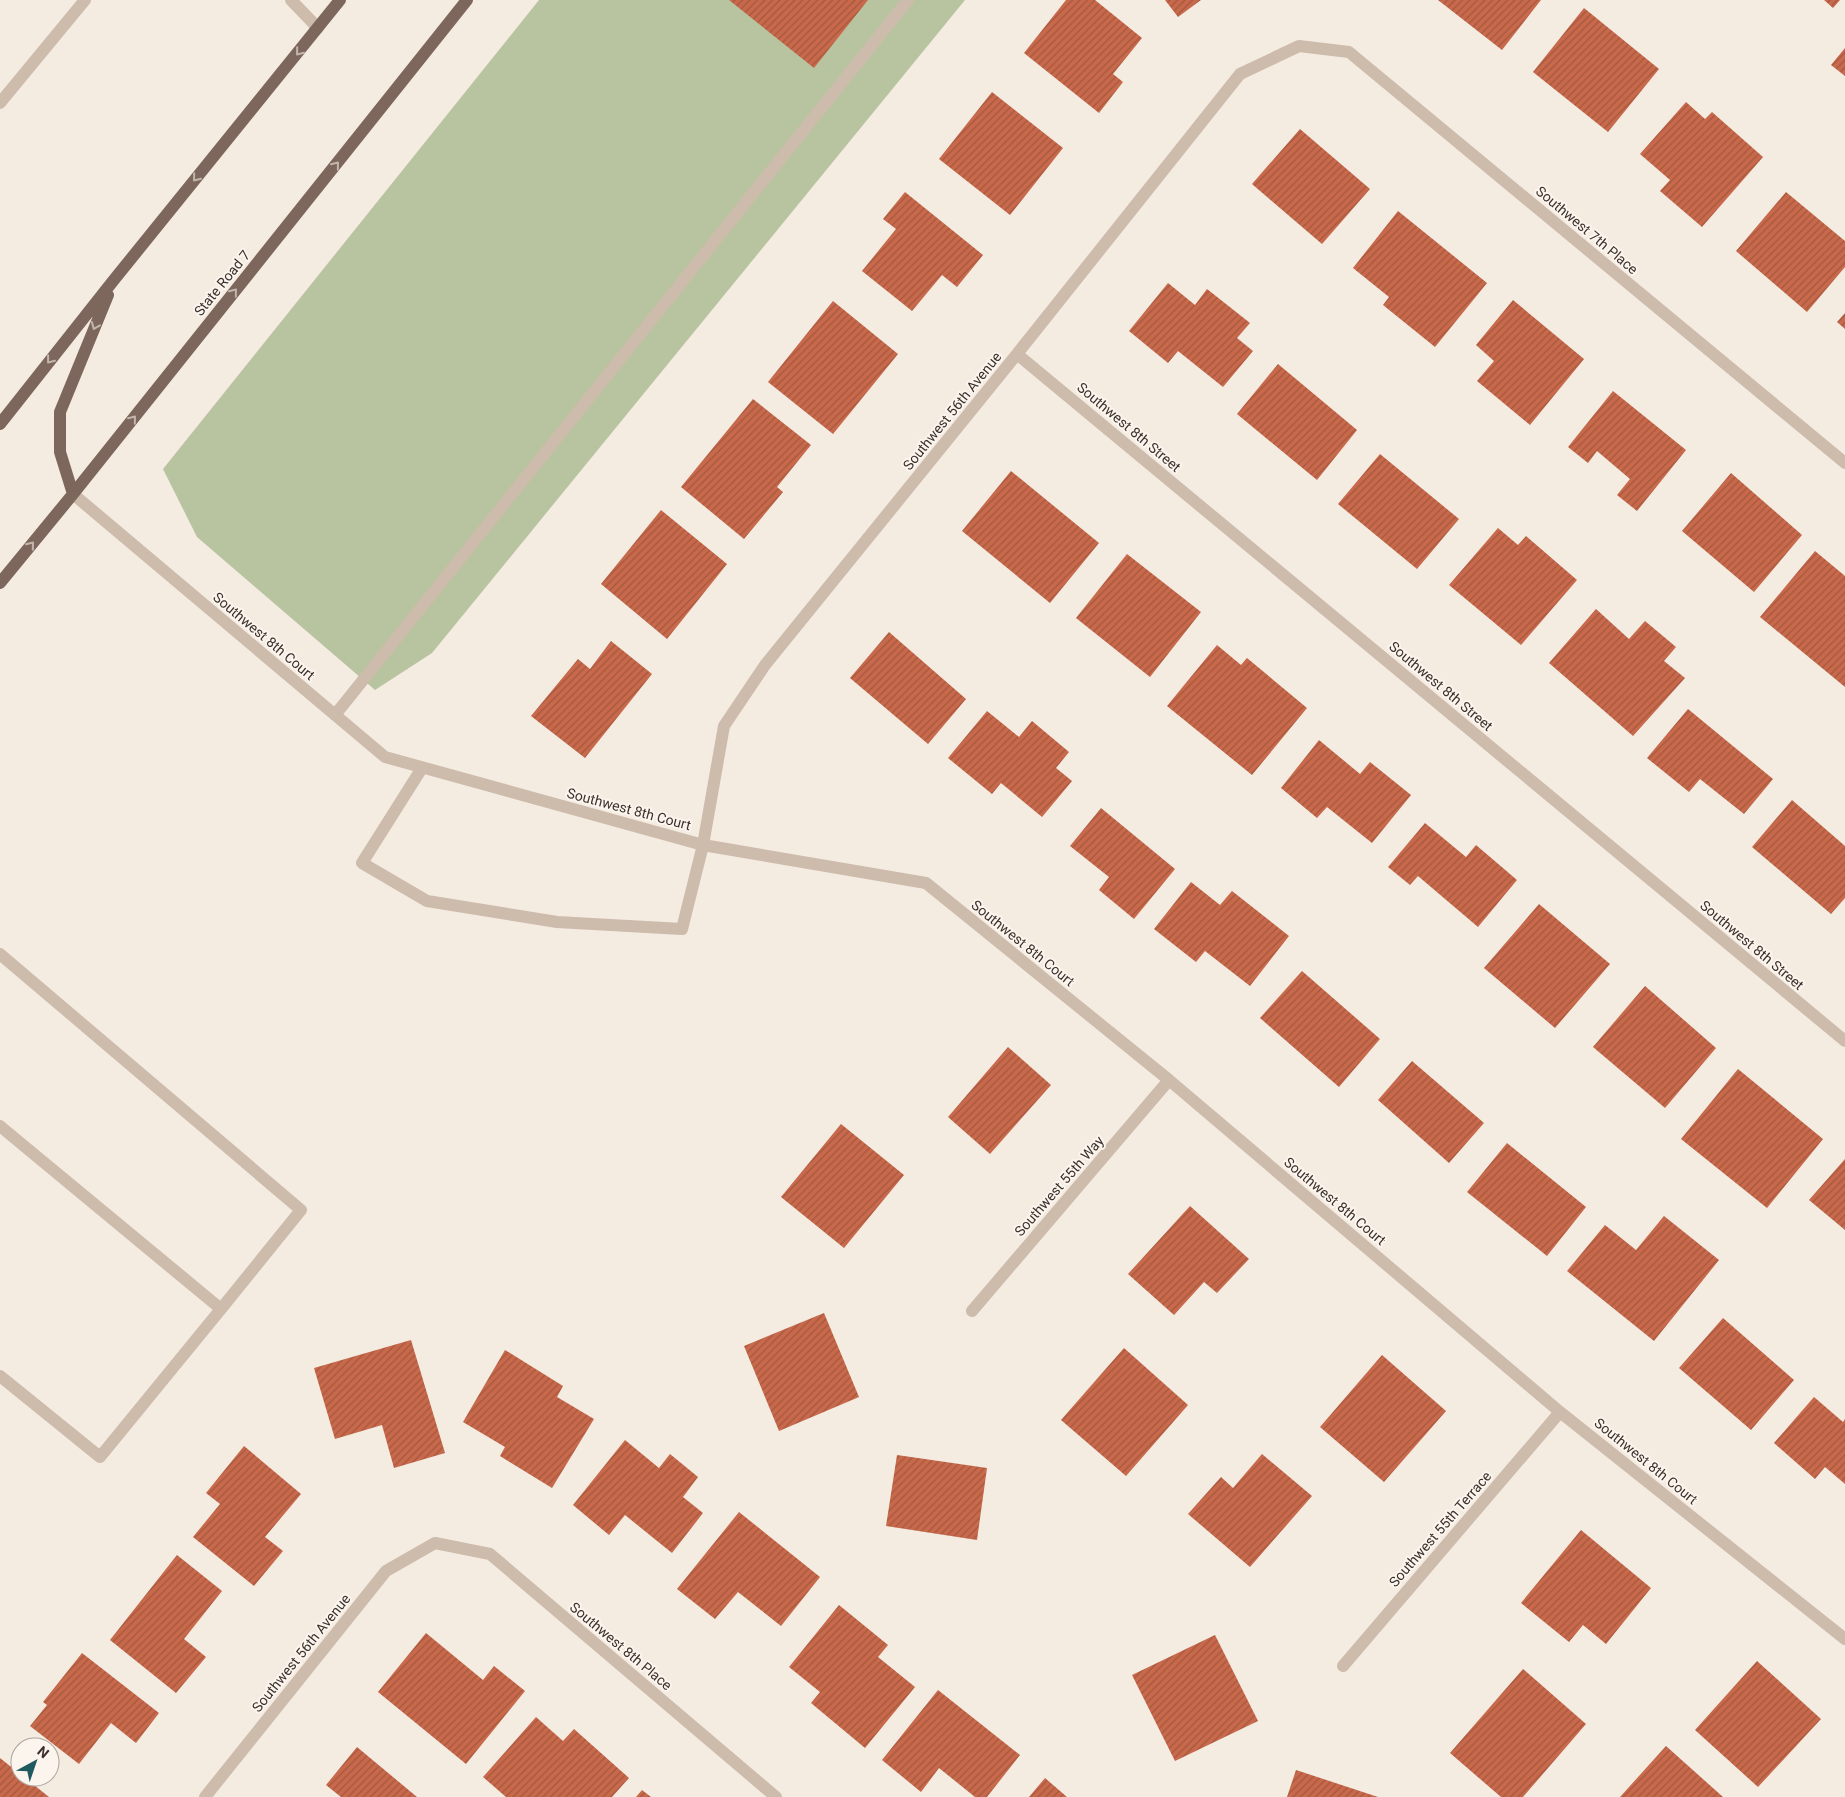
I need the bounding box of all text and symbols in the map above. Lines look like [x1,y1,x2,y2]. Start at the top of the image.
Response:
one-way arrow [295,46,304,55]
one-way arrow [330,161,339,170]
one-way arrow [194,172,202,181]
street label: Southwest 7th Place [1533,183,1641,277]
street label: State Road 7 [191,247,253,319]
one-way arrow [229,289,237,298]
one-way arrow [91,321,101,330]
street label: Southwest 56th Avenue [900,349,1004,473]
one-way arrow [48,354,56,363]
street label: Southwest 8th Street [1074,379,1184,475]
one-way arrow [128,416,136,425]
one-way arrow [25,542,34,551]
street label: Southwest 8th Court [210,589,318,683]
street label: Southwest 8th Street [1386,638,1496,734]
street label: Southwest 8th Court [565,785,693,833]
street label: Southwest 8th Court [968,897,1078,990]
street label: Southwest 8th Street [1697,897,1807,993]
street label: Southwest 55th Way [1011,1132,1107,1239]
street label: Southwest 8th Court [1281,1154,1389,1248]
street label: Southwest 8th Court [1591,1415,1701,1508]
street label: Southwest 55th Terrace [1386,1468,1494,1590]
street label: Southwest 56th Avenue [249,1591,353,1715]
street label: Southwest 8th Place [567,1599,675,1693]
north arrow [10,1737,60,1787]
text: N [34,1743,52,1761]

